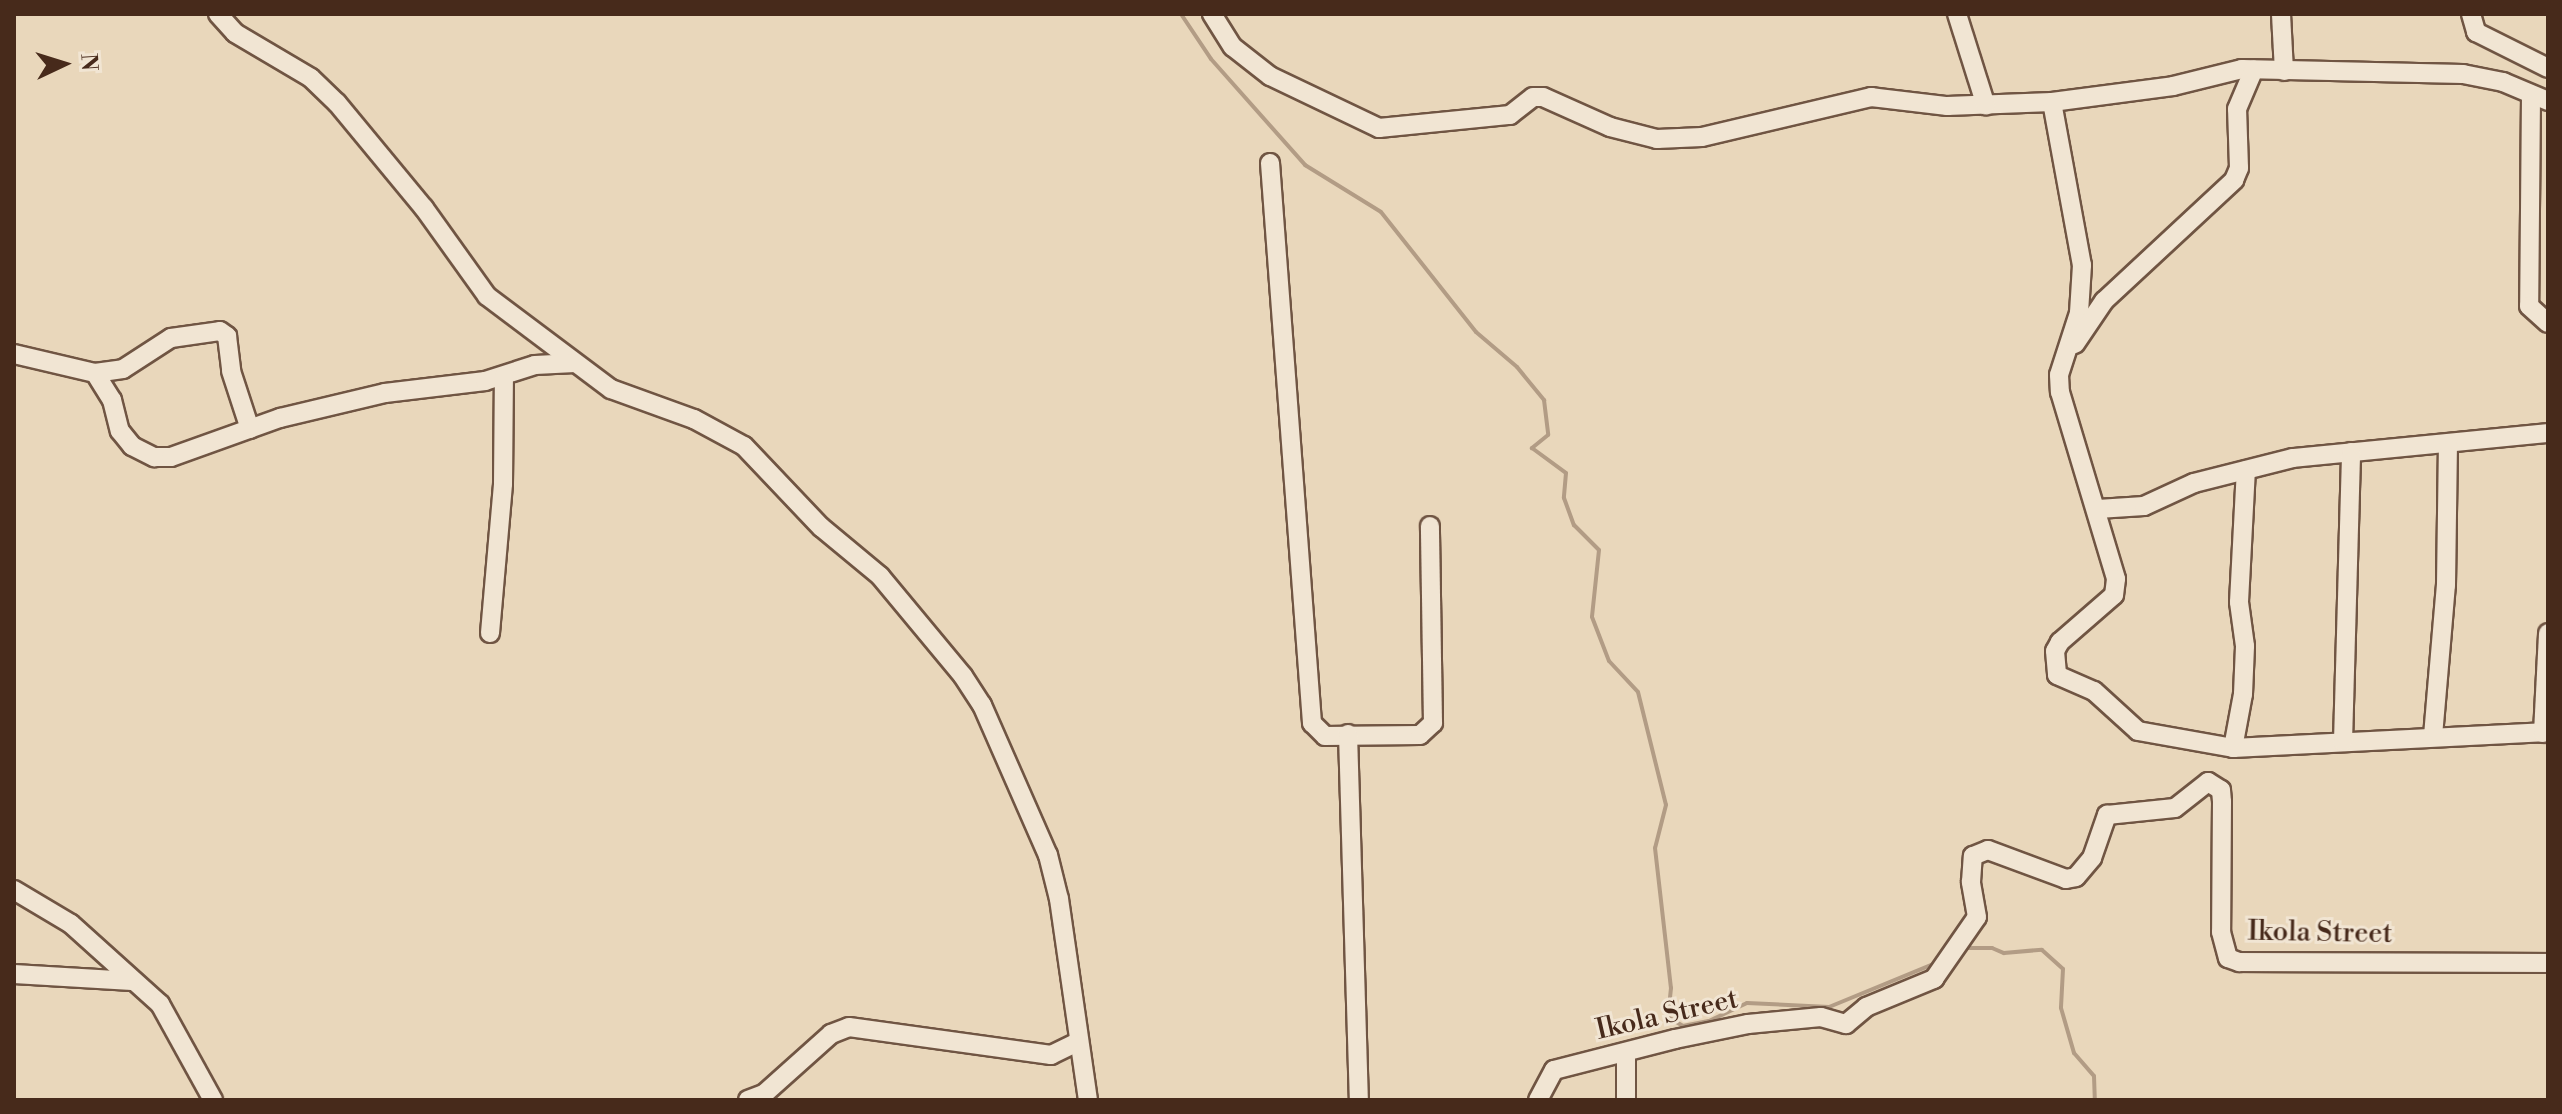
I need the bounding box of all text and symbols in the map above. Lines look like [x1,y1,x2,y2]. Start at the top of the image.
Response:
north arrow [24,24,104,104]
text: N [74,53,103,72]
street label: Ikola Street [2247,915,2393,951]
street label: Ikola Street [1593,982,1741,1048]

